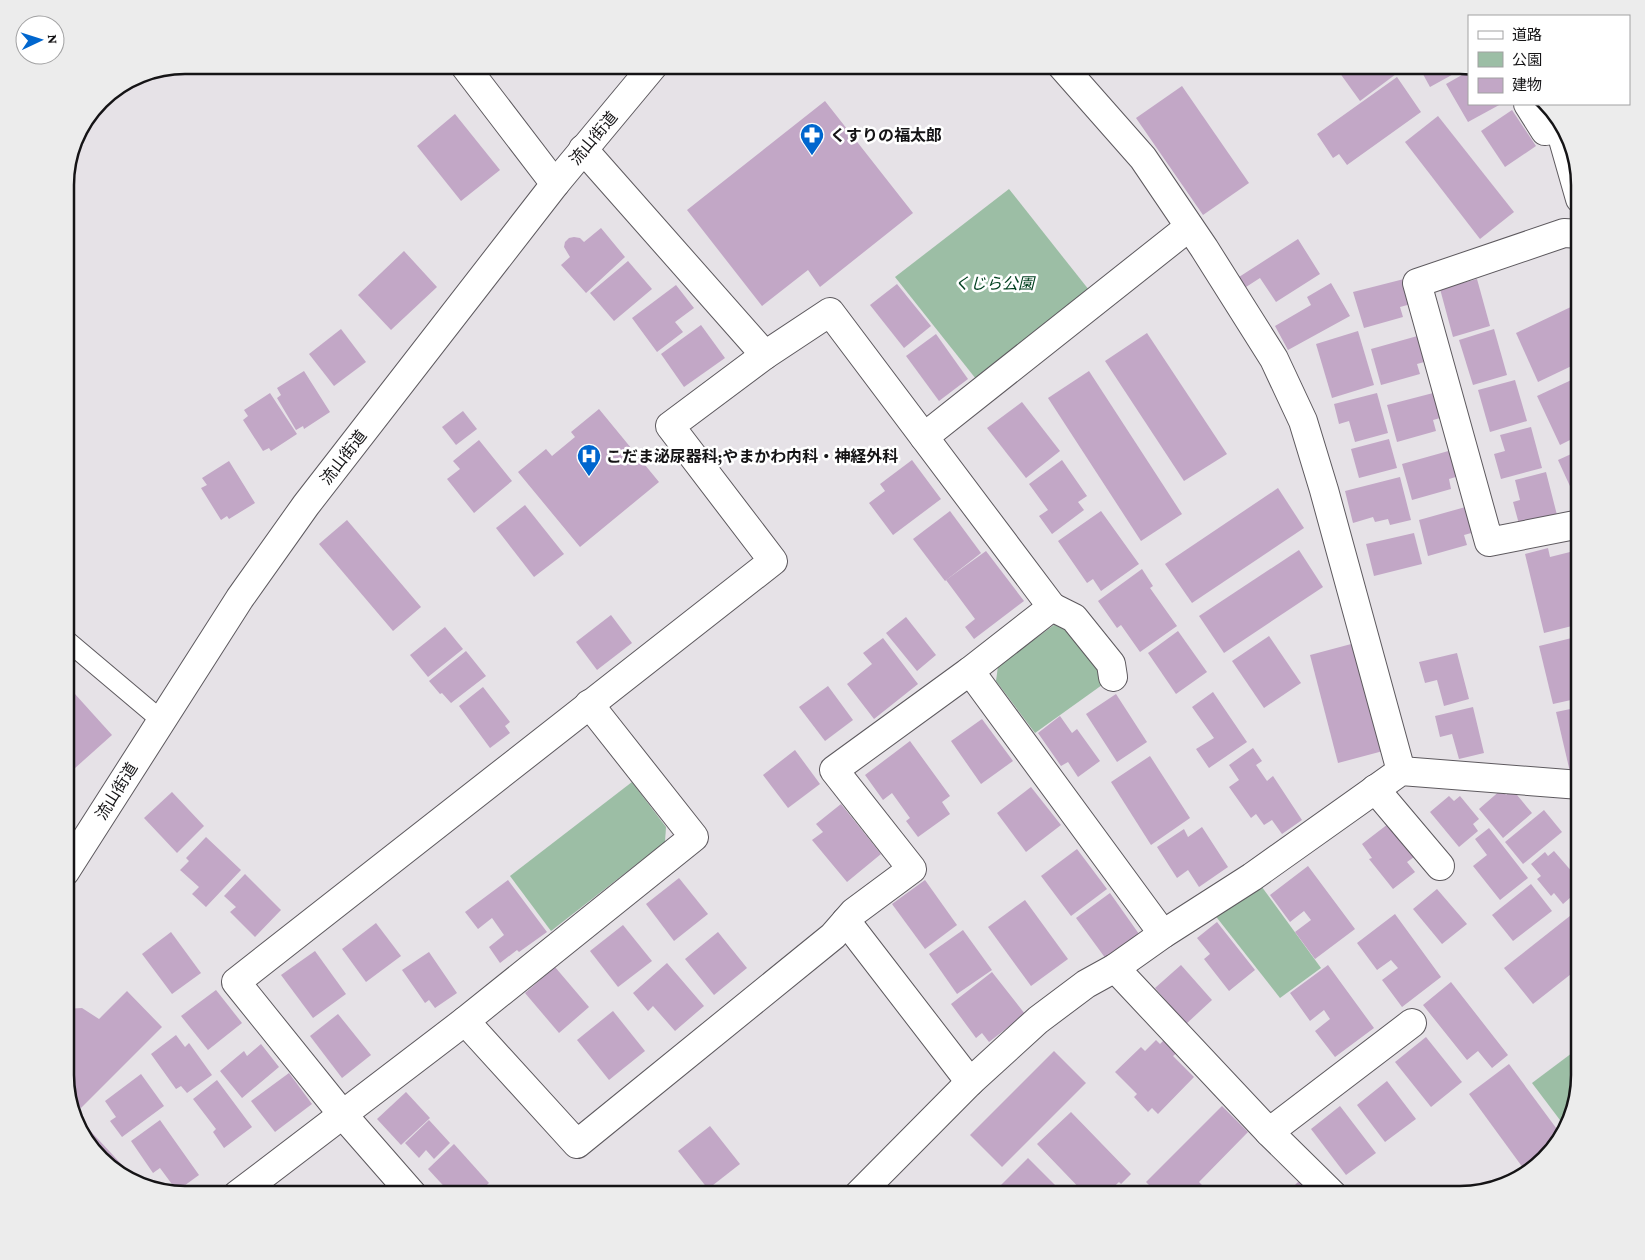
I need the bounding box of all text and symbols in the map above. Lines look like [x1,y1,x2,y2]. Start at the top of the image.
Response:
north arrow [15,15,65,65]
legend [1468,15,1630,105]
text: 道路 [1512,27,1542,43]
text: N [45,34,61,45]
text: 公園 [1512,52,1542,68]
text: 建物 [1512,77,1542,93]
street label: 流山街道 [566,108,620,168]
pharmacy icon: くすりの福太郎 [799,122,825,156]
place label: くすりの福太郎 [830,127,942,144]
park label: くじら公園 [954,275,1036,292]
street label: 流山街道 [317,427,370,488]
hospital icon: こだま泌尿器科;やまかわ内科・神経外科 [576,443,602,477]
place label: こだま泌尿器科;やまかわ内科・神経外科 [606,447,898,466]
street label: 流山街道 [92,760,141,823]

